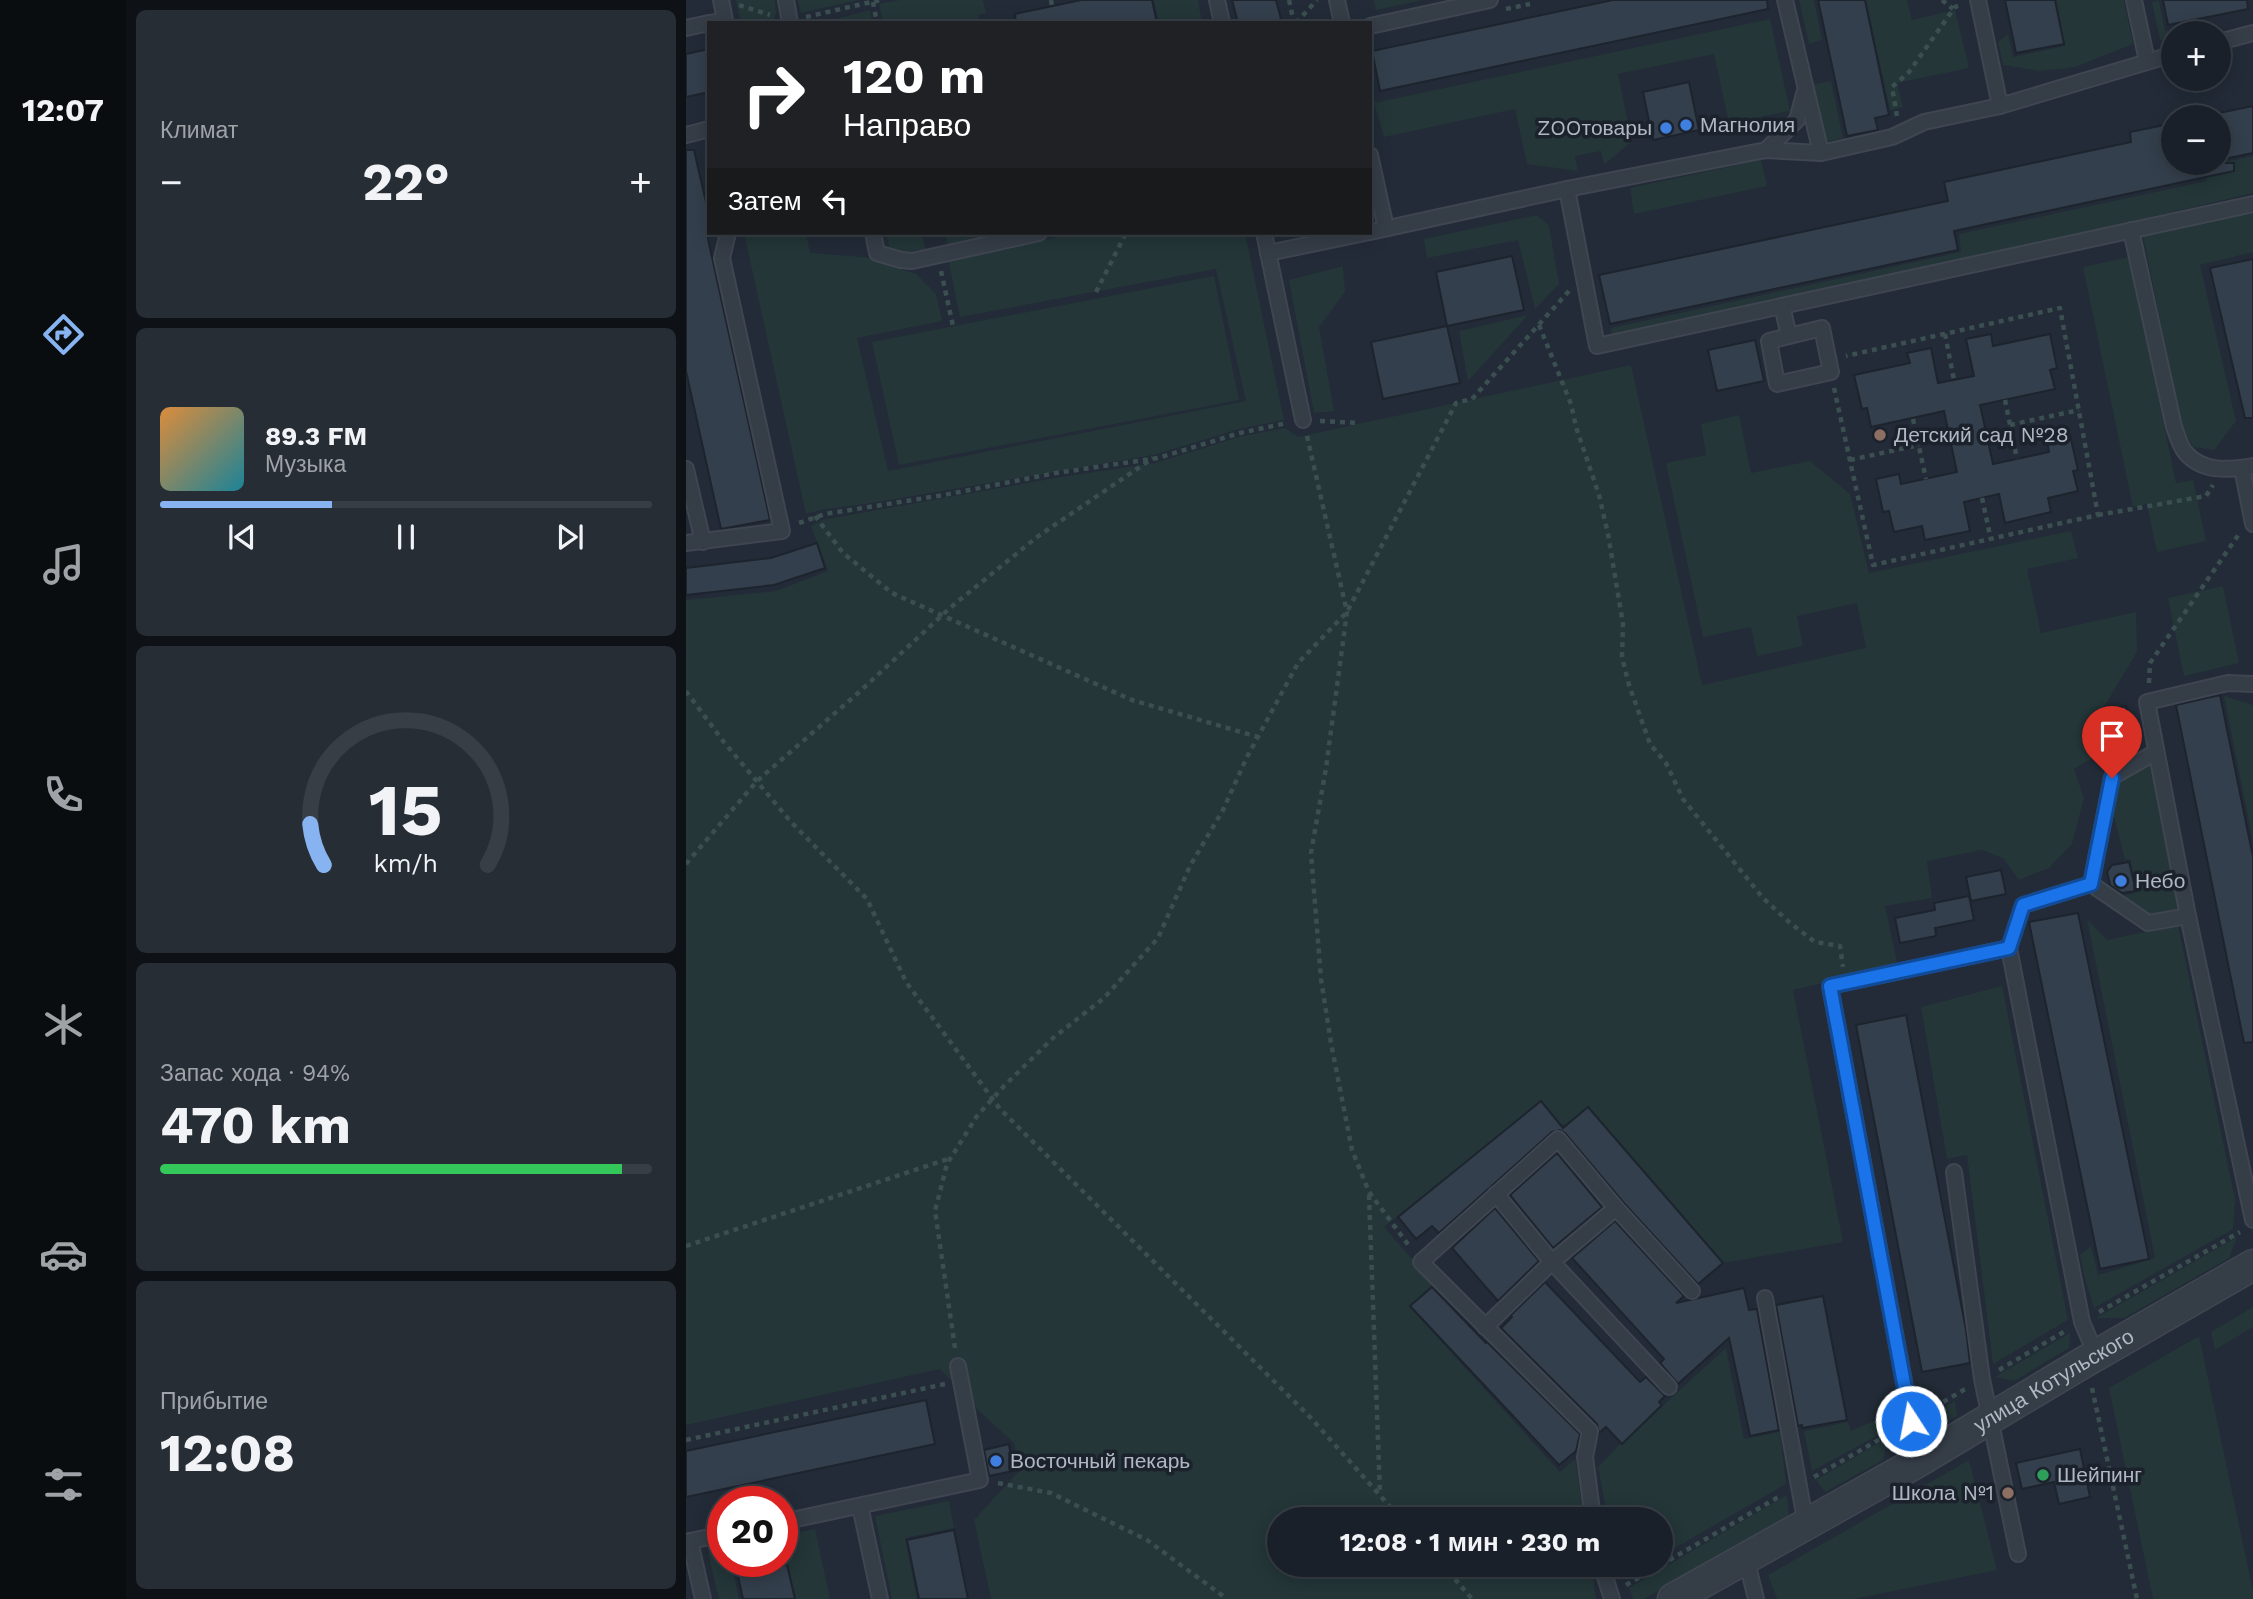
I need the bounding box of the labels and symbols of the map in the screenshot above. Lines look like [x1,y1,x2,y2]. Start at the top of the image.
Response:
place label: Магнолия [1700,112,1795,137]
place label: ZOOтовары [1537,115,1652,140]
marker: Магнолия [1678,117,1694,133]
marker: ZOOтовары [1658,120,1674,136]
place label: Детский сад №28 [1894,422,2069,447]
marker: Детский сад №28 [1872,427,1888,443]
pin [2082,706,2142,778]
place label: Небо [2135,868,2185,893]
marker: Небо [2113,873,2129,889]
street label: улица Котульского [1969,1323,2138,1437]
position arrow [1874,1384,1948,1458]
place label: Восточный пекарь [1010,1448,1190,1473]
marker: Восточный пекарь [988,1453,1004,1469]
place label: Шейпинг [2057,1462,2142,1487]
marker: Шейпинг [2035,1467,2051,1483]
place label: Школа №1 [1892,1480,1994,1505]
marker: Школа №1 [2000,1485,2016,1501]
speed limit sign: 20 [707,1486,798,1577]

